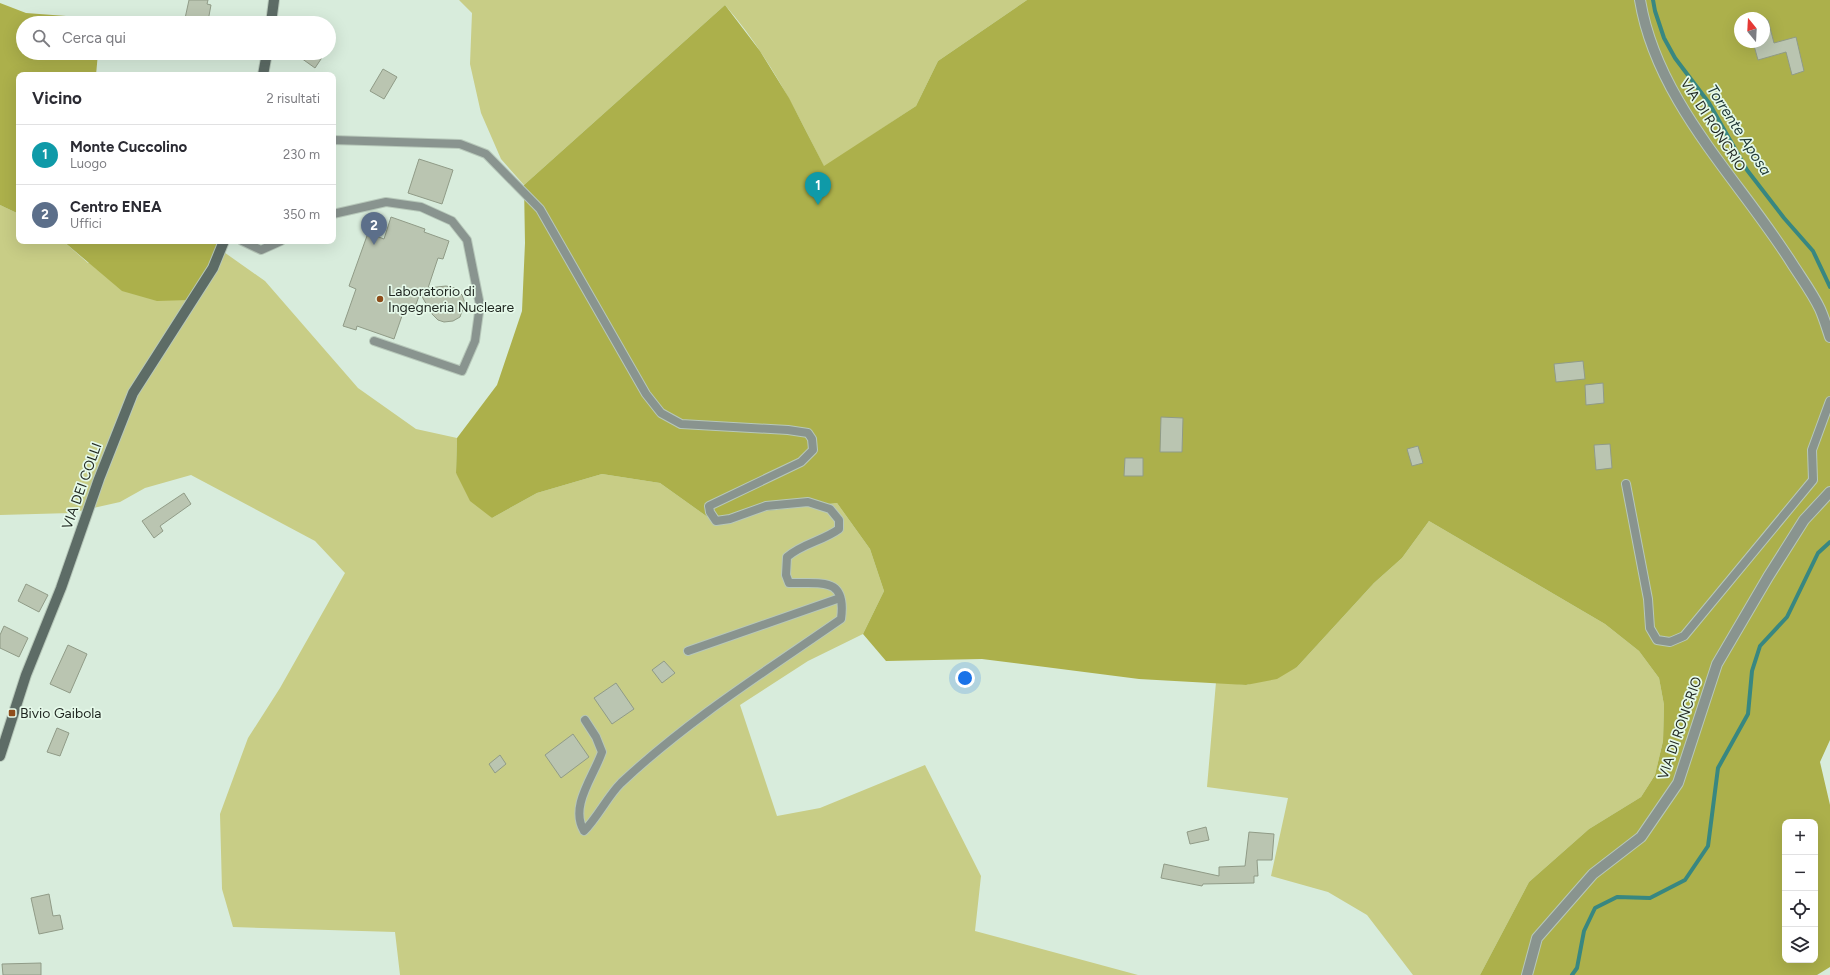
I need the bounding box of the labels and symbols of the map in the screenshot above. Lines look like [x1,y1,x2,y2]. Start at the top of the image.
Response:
north arrow [1734,12,1770,48]
street label: VIA DI RONCRIO [1677,75,1749,175]
water label: Torrente Aposa [1703,81,1775,179]
pin: 1 [805,172,831,205]
pin: 2 [361,212,387,245]
place label: Laboratorio di Ingegneria Nucleare [388,283,515,316]
marker: Laboratorio di Ingegneria Nucleare [375,294,385,304]
street label: VIA DEI COLLI [58,440,106,532]
your location [955,668,975,688]
street label: VIA DI RONCRIO [1654,674,1706,781]
place label: Bivio Gaibola [20,705,101,722]
marker: Bivio Gaibola [7,708,17,718]

